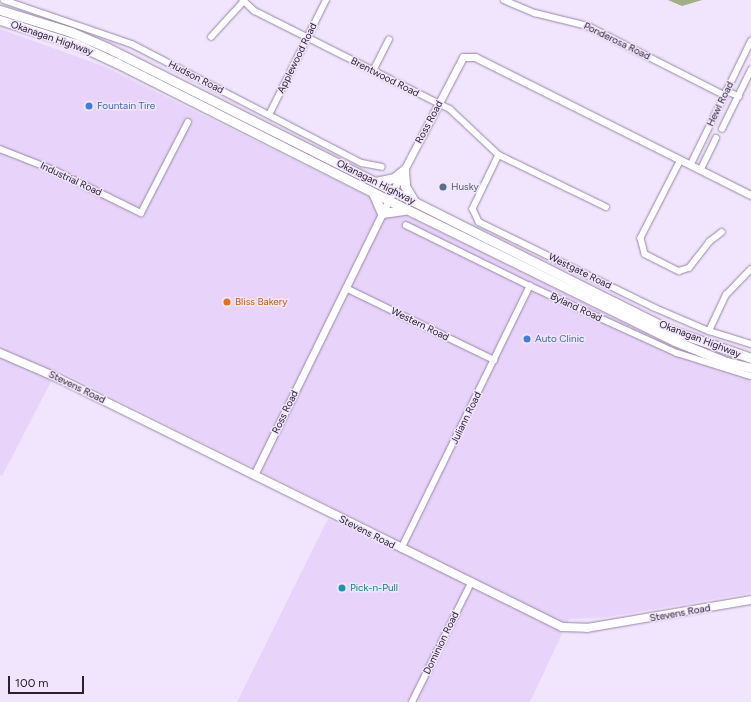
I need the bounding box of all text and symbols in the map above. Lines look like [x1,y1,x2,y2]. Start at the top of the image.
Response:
street label: Okanagan Highway [9,18,95,58]
street label: Ponderosa Road [582,20,652,62]
street label: Applewood Road [275,21,319,95]
street label: Brentwood Road [349,55,421,99]
street label: Hudson Road [166,58,226,96]
street label: Hewl Road [704,80,736,128]
street label: Ross Road [413,98,445,146]
place label: Fountain Tire [97,100,155,112]
marker: Fountain Tire [84,101,94,111]
street label: Okanagan Highway [335,157,417,207]
street label: Industrial Road [38,159,104,199]
place label: Husky [451,181,479,193]
marker: Husky [438,182,448,192]
street label: Westgate Road [546,251,614,291]
street label: Byland Road [548,290,604,324]
place label: Bliss Bakery [235,296,287,308]
marker: Bliss Bakery [222,297,232,307]
street label: Western Road [389,305,451,343]
street label: Okanagan Highway [657,318,743,360]
place label: Auto Clinic [535,333,584,345]
marker: Auto Clinic [522,334,532,344]
street label: Stevens Road [47,368,107,406]
street label: Ross Road [269,388,301,436]
street label: Juliann Road [448,390,484,446]
street label: Stevens Road [337,513,397,551]
place label: Pick-n-Pull [350,582,398,594]
marker: Pick-n-Pull [337,583,347,593]
street label: Stevens Road [649,602,711,624]
street label: Dominion Road [421,610,461,676]
scale bar [10,668,86,694]
text: 100 m [15,676,49,690]

